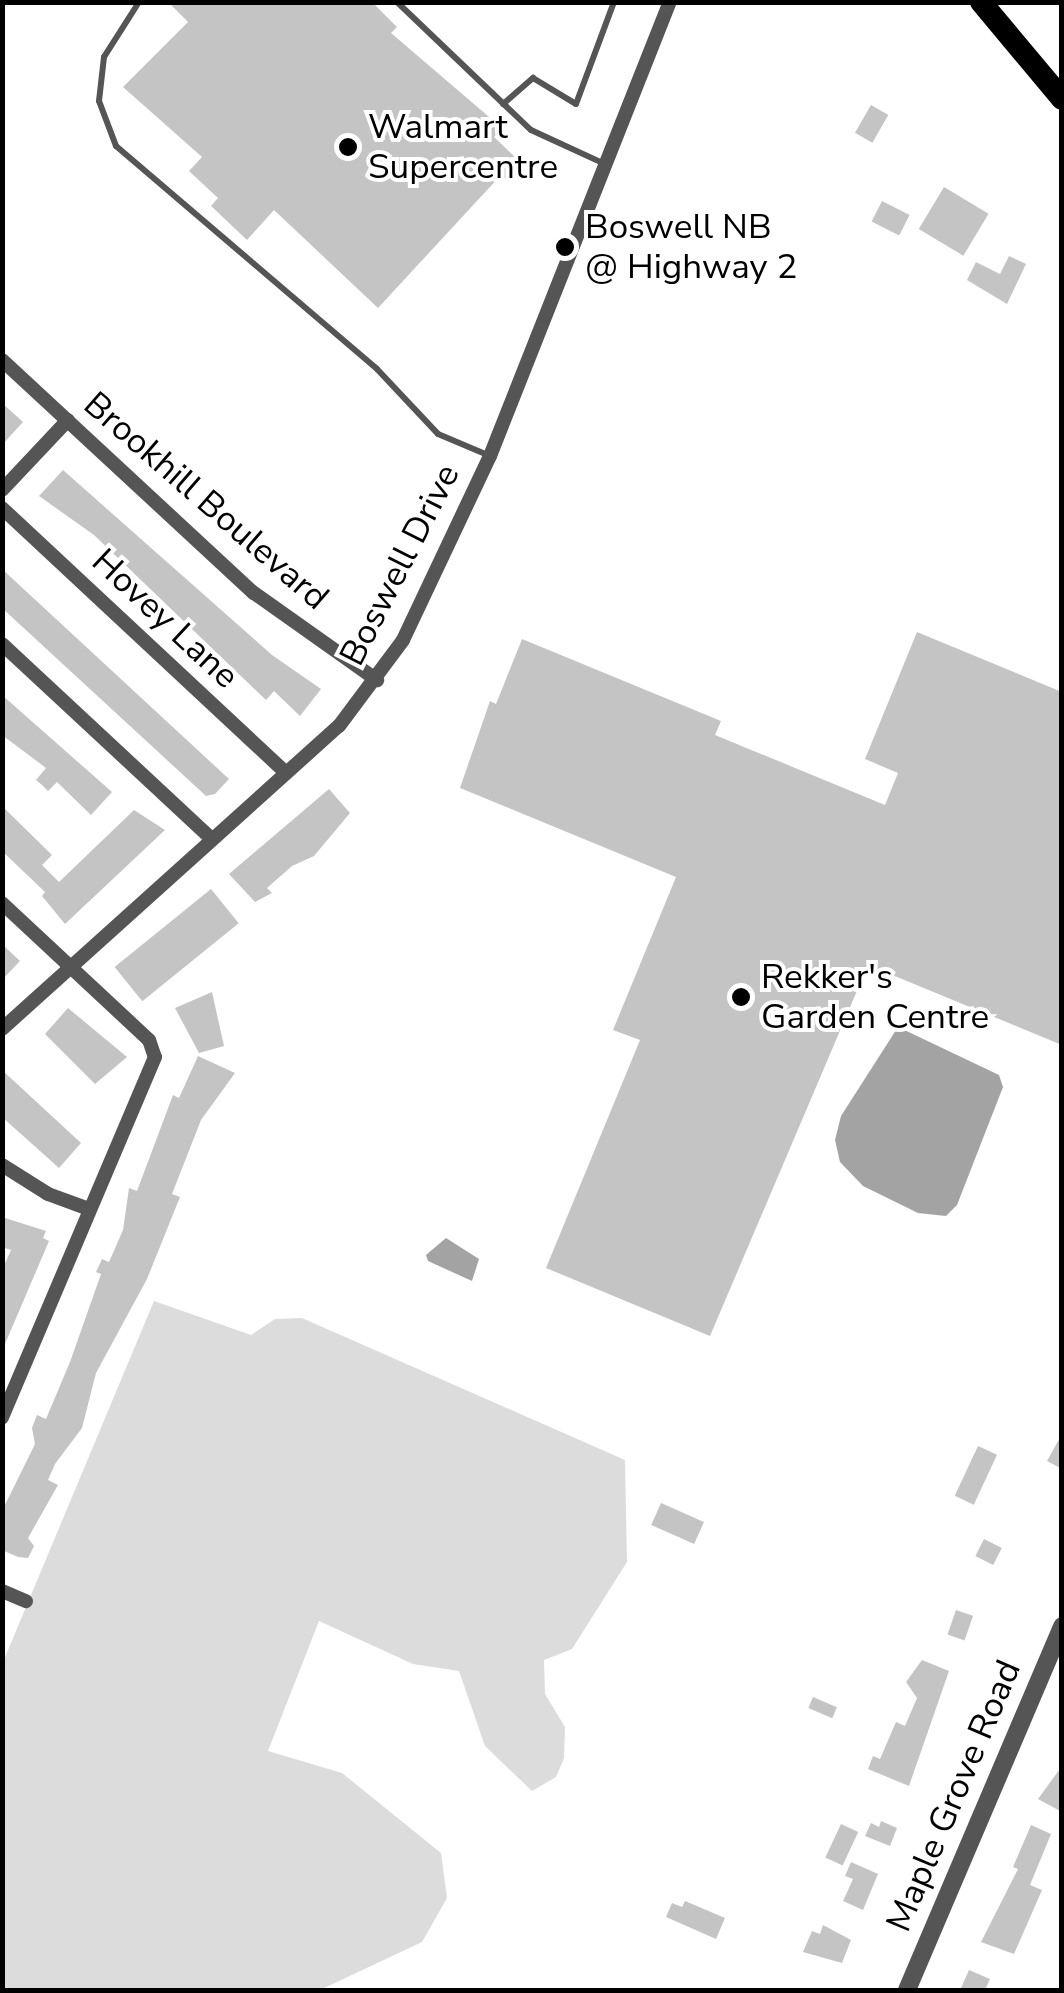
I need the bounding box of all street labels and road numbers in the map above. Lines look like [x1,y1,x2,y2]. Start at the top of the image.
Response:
street label: Brookhill Boulevard [75,383,337,619]
street label: Boswell Drive [331,457,469,673]
street label: Hovey Lane [83,541,247,697]
street label: Maple Grove Road [878,1654,1030,1938]

